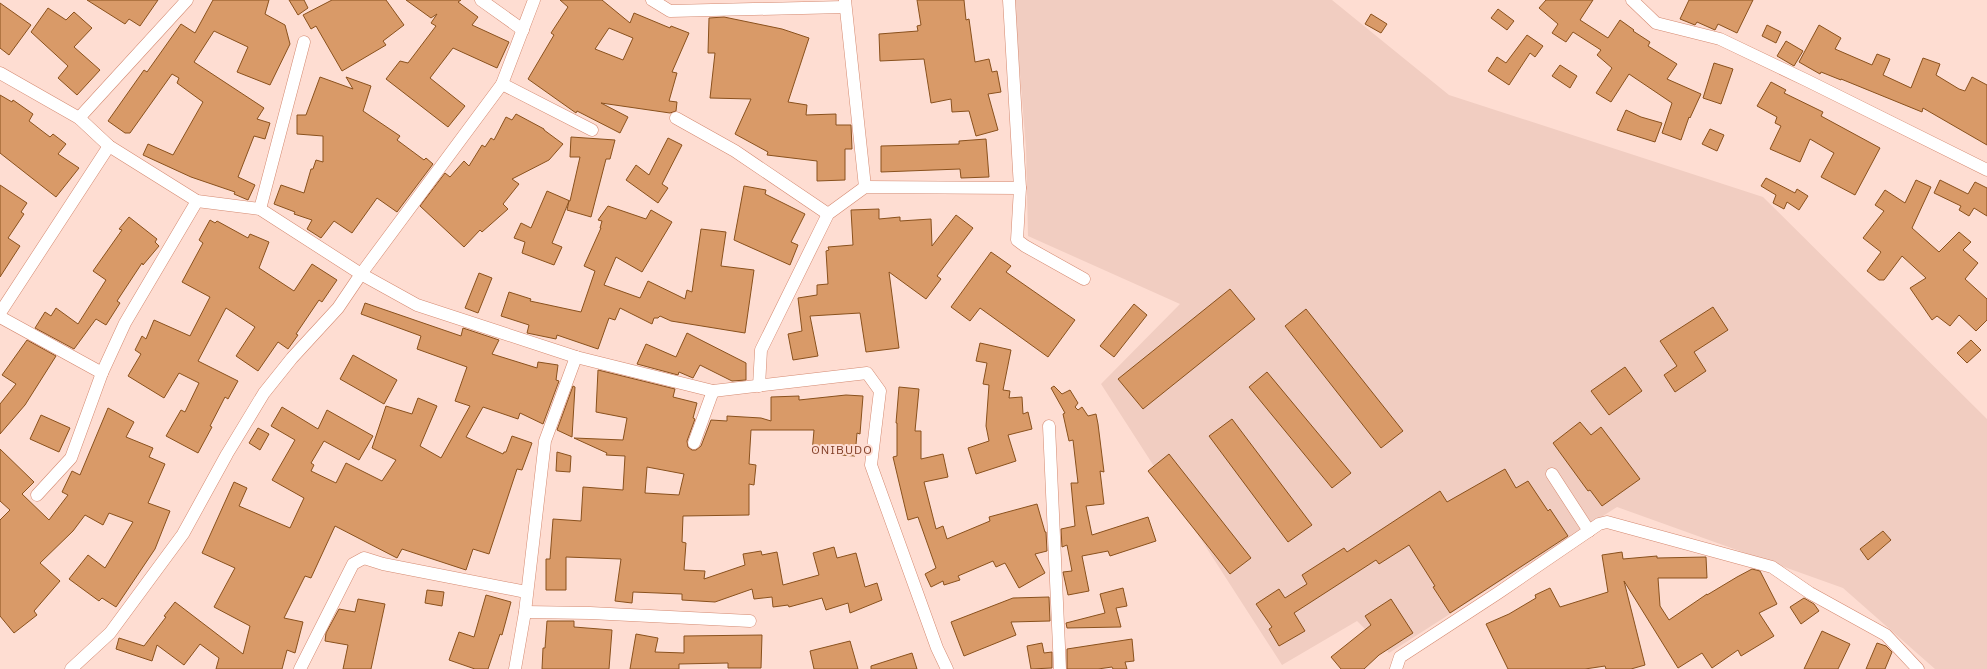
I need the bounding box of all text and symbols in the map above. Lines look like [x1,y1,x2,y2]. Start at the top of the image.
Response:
district label: ONIBUDO [811,442,873,457]

